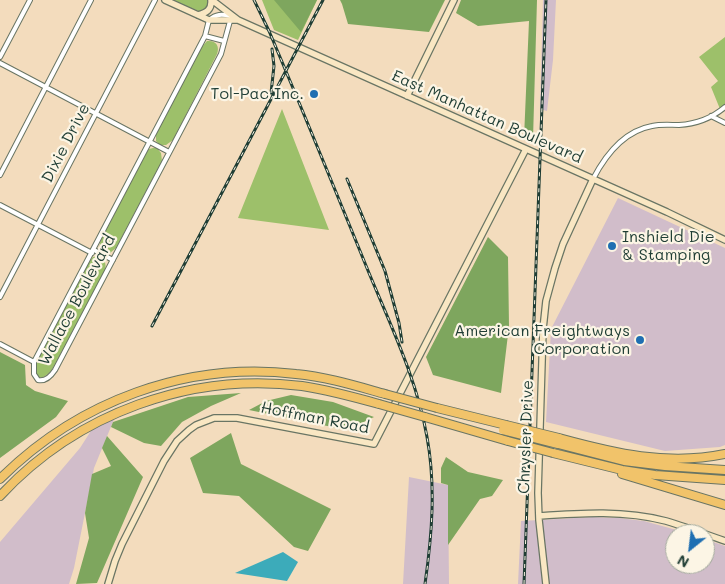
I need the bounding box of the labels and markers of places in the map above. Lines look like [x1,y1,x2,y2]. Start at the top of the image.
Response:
place label: Tol-Pac Inc. [211,84,304,104]
marker: Tol-Pac Inc. [308,88,320,100]
place label: Inshield Die & Stamping [622,227,715,265]
marker: Inshield Die & Stamping [606,240,618,252]
place label: American Freightways Corporation [454,321,630,359]
marker: American Freightways Corporation [634,334,646,346]

